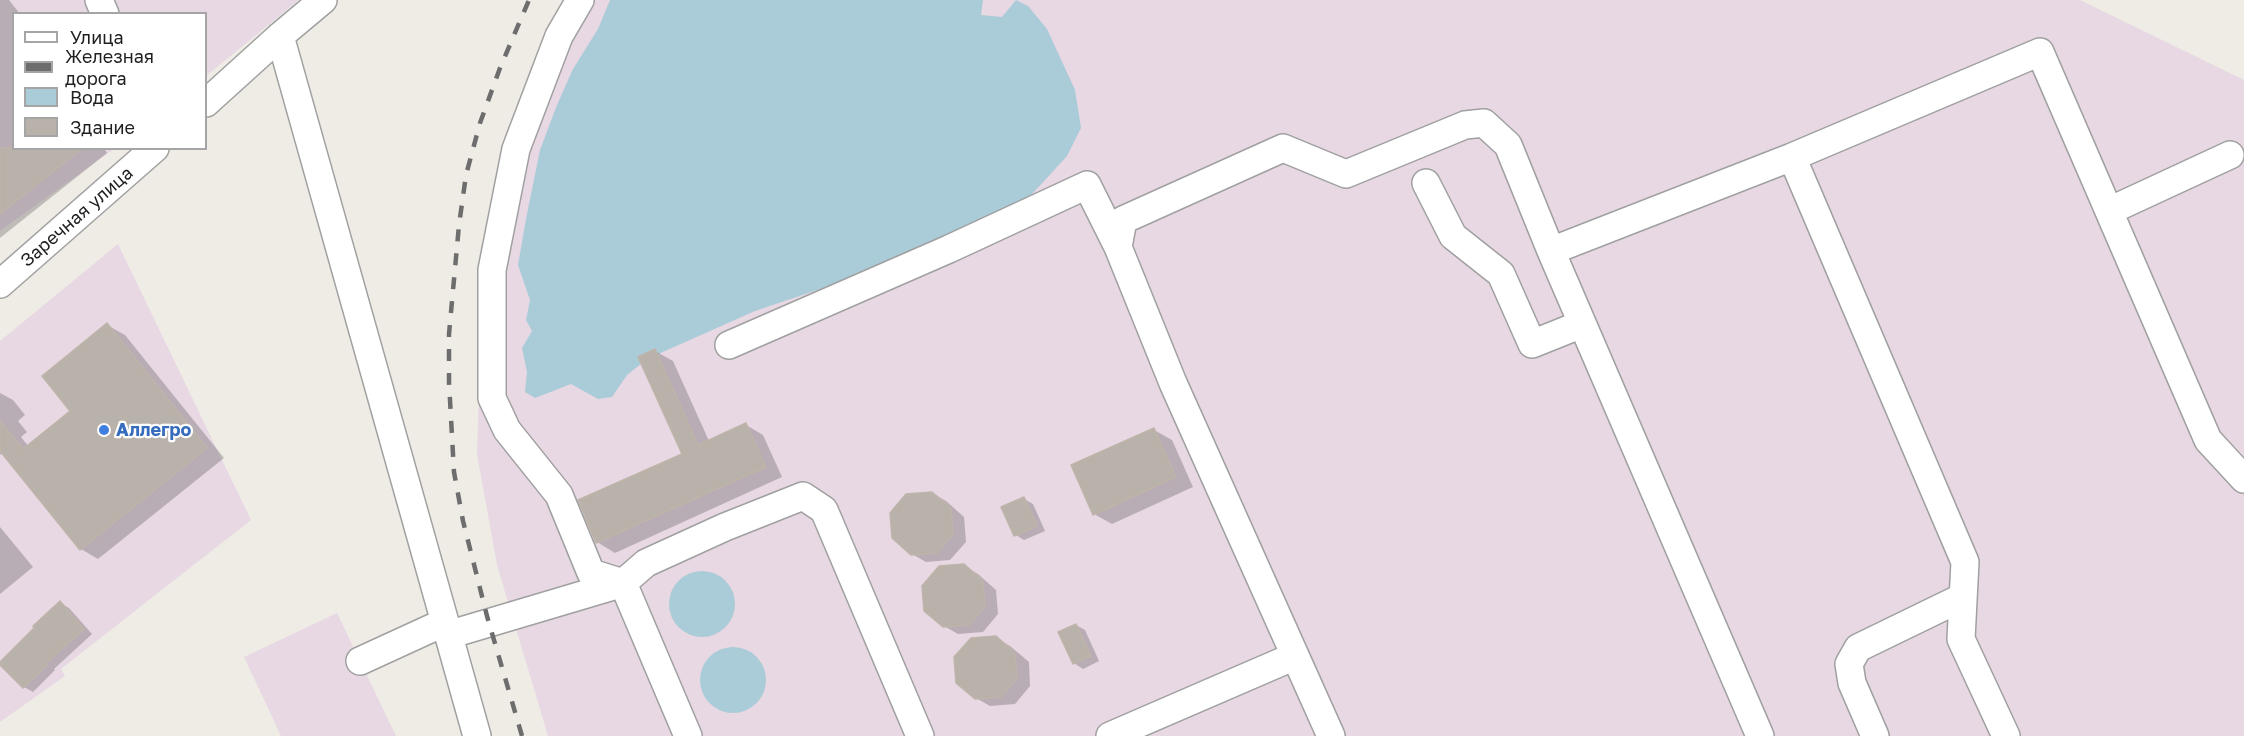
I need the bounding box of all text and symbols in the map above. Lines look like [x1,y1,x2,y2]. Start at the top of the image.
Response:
legend [12,12,207,150]
text: Улица [70,26,124,48]
text: Железная дорога [65,45,154,89]
text: Вода [70,86,114,108]
text: Здание [70,116,135,138]
street label: Заречная улица [16,162,138,272]
place label: Аллегро [116,419,191,441]
marker: Аллегро [97,423,111,437]

